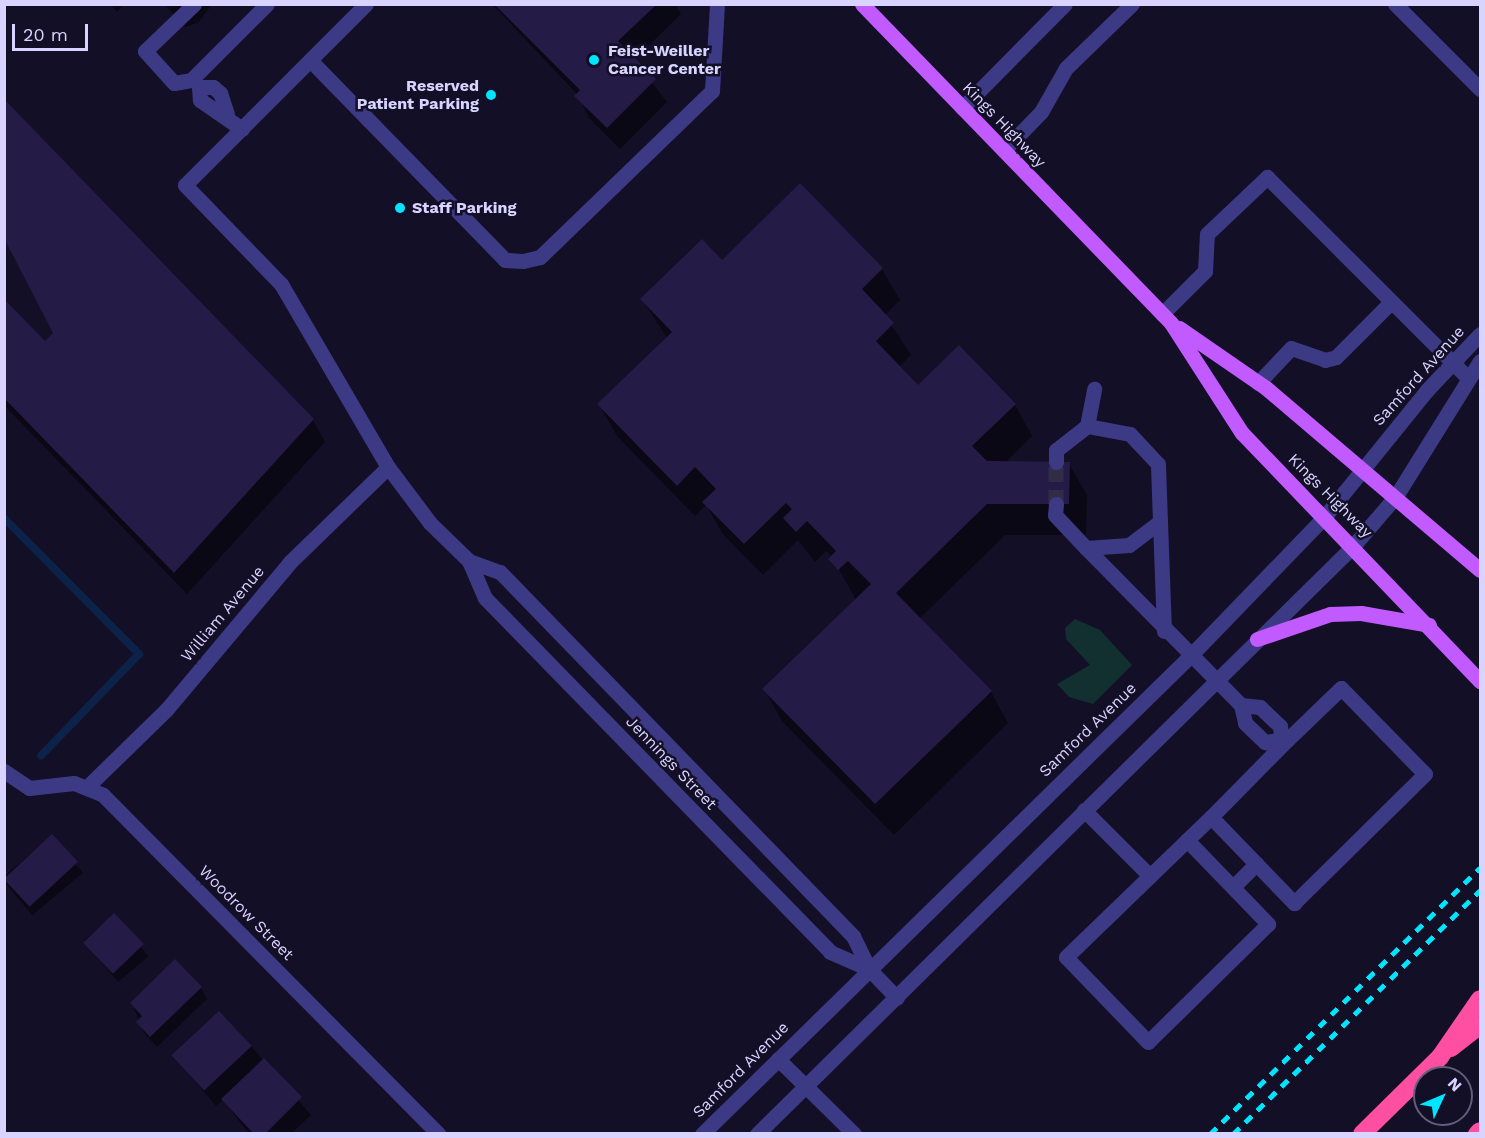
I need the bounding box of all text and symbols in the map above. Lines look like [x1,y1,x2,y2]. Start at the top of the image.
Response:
scale bar [15,12,92,50]
text: 20 m [23,24,68,45]
place label: Feist-Weiller Cancer Center [608,41,721,79]
marker: Feist-Weiller Cancer Center [585,51,603,69]
place label: Reserved Patient Parking [357,76,479,114]
street label: Kings Highway [958,78,1050,172]
marker: Reserved Patient Parking [484,88,498,102]
place label: Staff Parking [412,198,517,218]
marker: Staff Parking [393,201,407,215]
street label: Samford Avenue [1369,322,1469,430]
street label: Kings Highway [1284,450,1376,542]
street label: William Avenue [177,562,269,666]
street label: Samford Avenue [1035,679,1141,781]
street label: Jennings Street [621,712,721,814]
street label: Woodrow Street [194,861,298,965]
street label: Samford Avenue [689,1018,793,1122]
north arrow [1413,1066,1473,1126]
text: N [1444,1074,1466,1095]

